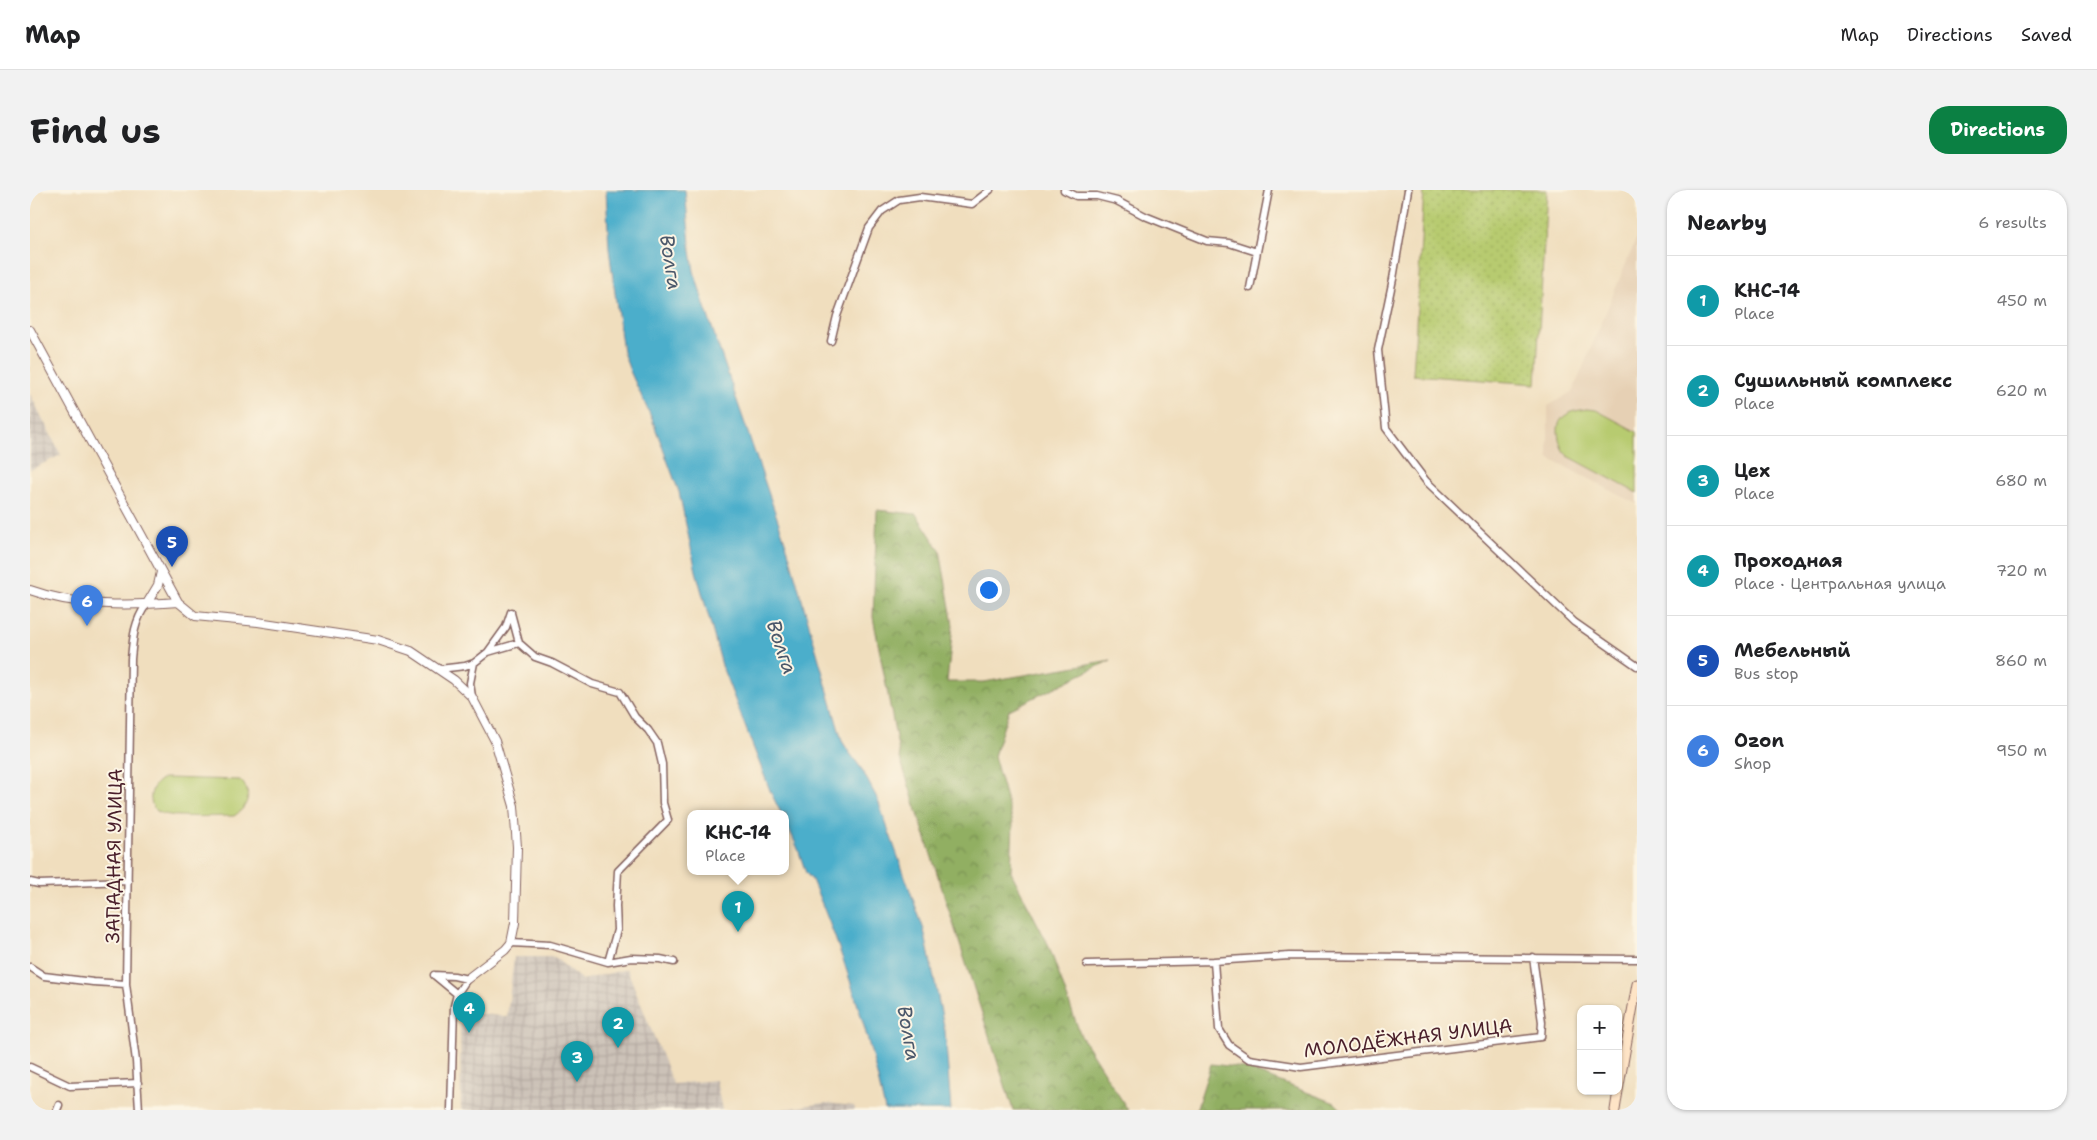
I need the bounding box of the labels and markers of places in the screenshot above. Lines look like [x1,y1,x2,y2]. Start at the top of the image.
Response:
pin: 5 [156,526,188,567]
pin: 6 [71,585,103,626]
pin: 1 [722,891,754,932]
pin: 4 [453,992,485,1033]
pin: 2 [602,1007,634,1048]
pin: 3 [561,1041,593,1082]

